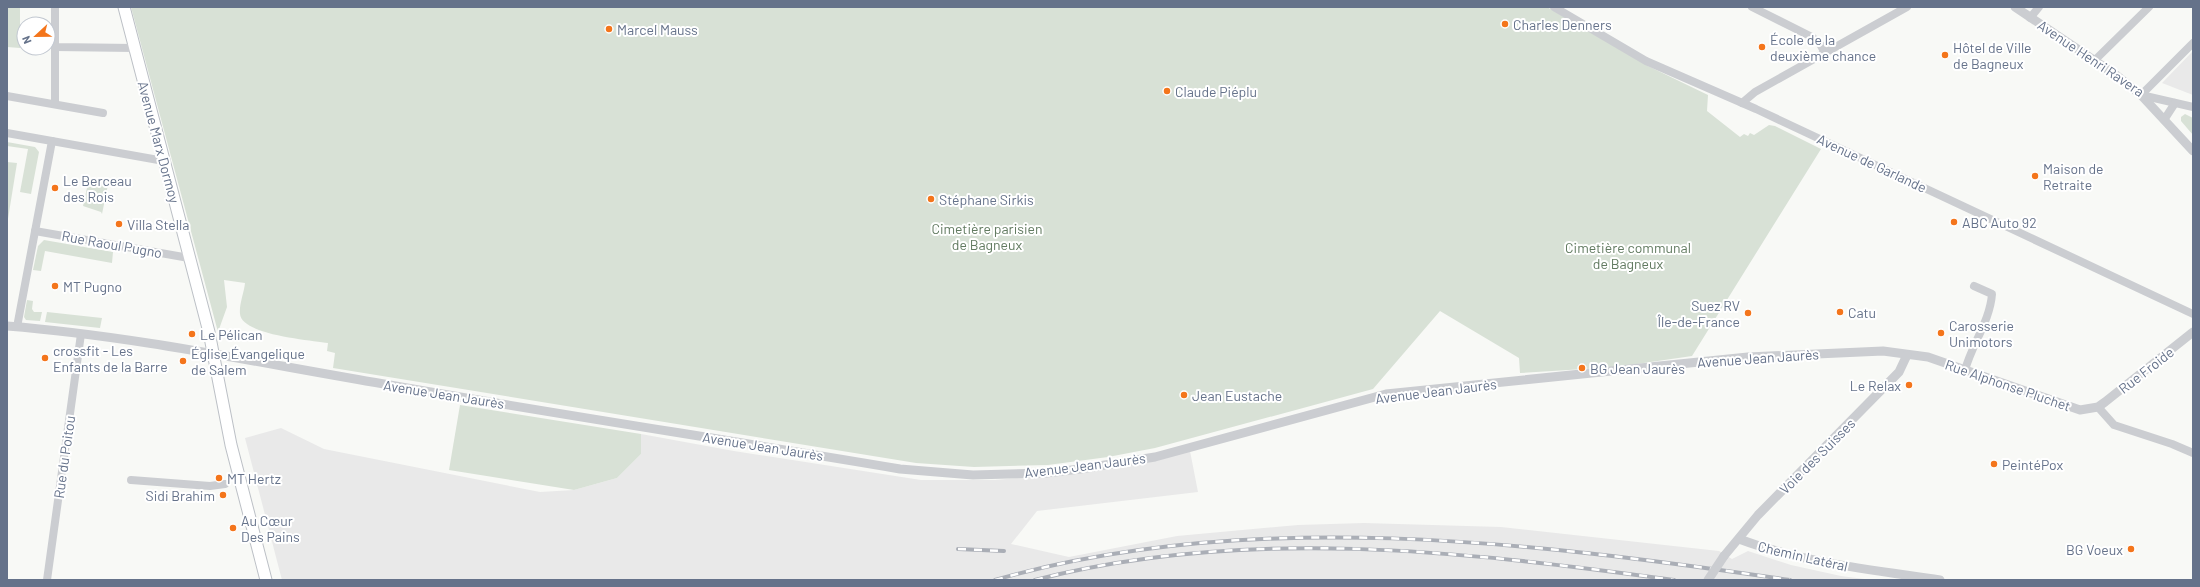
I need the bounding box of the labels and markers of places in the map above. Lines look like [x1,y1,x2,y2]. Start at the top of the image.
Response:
place label: Charles Denners [1513,16,1612,33]
marker: Charles Denners [1500,19,1510,29]
place label: Marcel Mauss [617,21,698,38]
marker: Marcel Mauss [604,24,614,34]
place label: École de la deuxième chance [1770,31,1876,64]
place label: Hôtel de Ville de Bagneux [1953,39,2032,72]
marker: École de la deuxième chance [1757,42,1767,52]
marker: Hôtel de Ville de Bagneux [1940,50,1950,60]
place label: Claude Piéplu [1175,83,1257,100]
marker: Claude Piéplu [1162,86,1172,96]
place label: Maison de Retraite [2043,160,2104,193]
marker: Maison de Retraite [2030,171,2040,181]
place label: Le Berceau des Rois [63,172,132,205]
marker: Le Berceau des Rois [50,183,60,193]
place label: Stéphane Sirkis [939,191,1034,208]
marker: Stéphane Sirkis [926,194,936,204]
place label: ABC Auto 92 [1962,214,2037,231]
place label: Villa Stella [127,216,189,233]
marker: ABC Auto 92 [1949,217,1959,227]
marker: Villa Stella [114,219,124,229]
place label: MT Pugno [63,278,122,295]
marker: MT Pugno [50,281,60,291]
place label: Suez RV Île-de-France [1657,297,1740,330]
place label: Catu [1848,304,1876,321]
marker: Catu [1835,307,1845,317]
marker: Suez RV Île-de-France [1743,308,1753,318]
place label: Carosserie Unimotors [1949,317,2014,350]
place label: Le Pélican [200,326,262,343]
marker: Carosserie Unimotors [1936,328,1946,338]
marker: Le Pélican [187,329,197,339]
place label: crossfit - Les Enfants de la Barre [53,342,168,375]
place label: Église Évangelique de Salem [191,345,305,378]
marker: crossfit - Les Enfants de la Barre [40,353,50,363]
marker: Église Évangelique de Salem [178,356,188,366]
place label: BG Jean Jaurès [1590,360,1685,377]
marker: BG Jean Jaurès [1577,363,1587,373]
place label: Le Relax [1850,377,1901,394]
marker: Le Relax [1904,380,1914,390]
place label: Jean Eustache [1192,387,1282,404]
marker: Jean Eustache [1179,390,1189,400]
place label: PeintéPox [2002,456,2063,473]
marker: PeintéPox [1989,459,1999,469]
place label: MT Hertz [227,470,281,487]
marker: MT Hertz [214,473,224,483]
place label: Sidi Brahim [146,487,215,504]
marker: Sidi Brahim [218,490,228,500]
place label: Au Cœur Des Pains [241,512,300,545]
marker: Au Cœur Des Pains [228,523,238,533]
place label: BG Voeux [2066,541,2123,558]
marker: BG Voeux [2126,544,2136,554]

